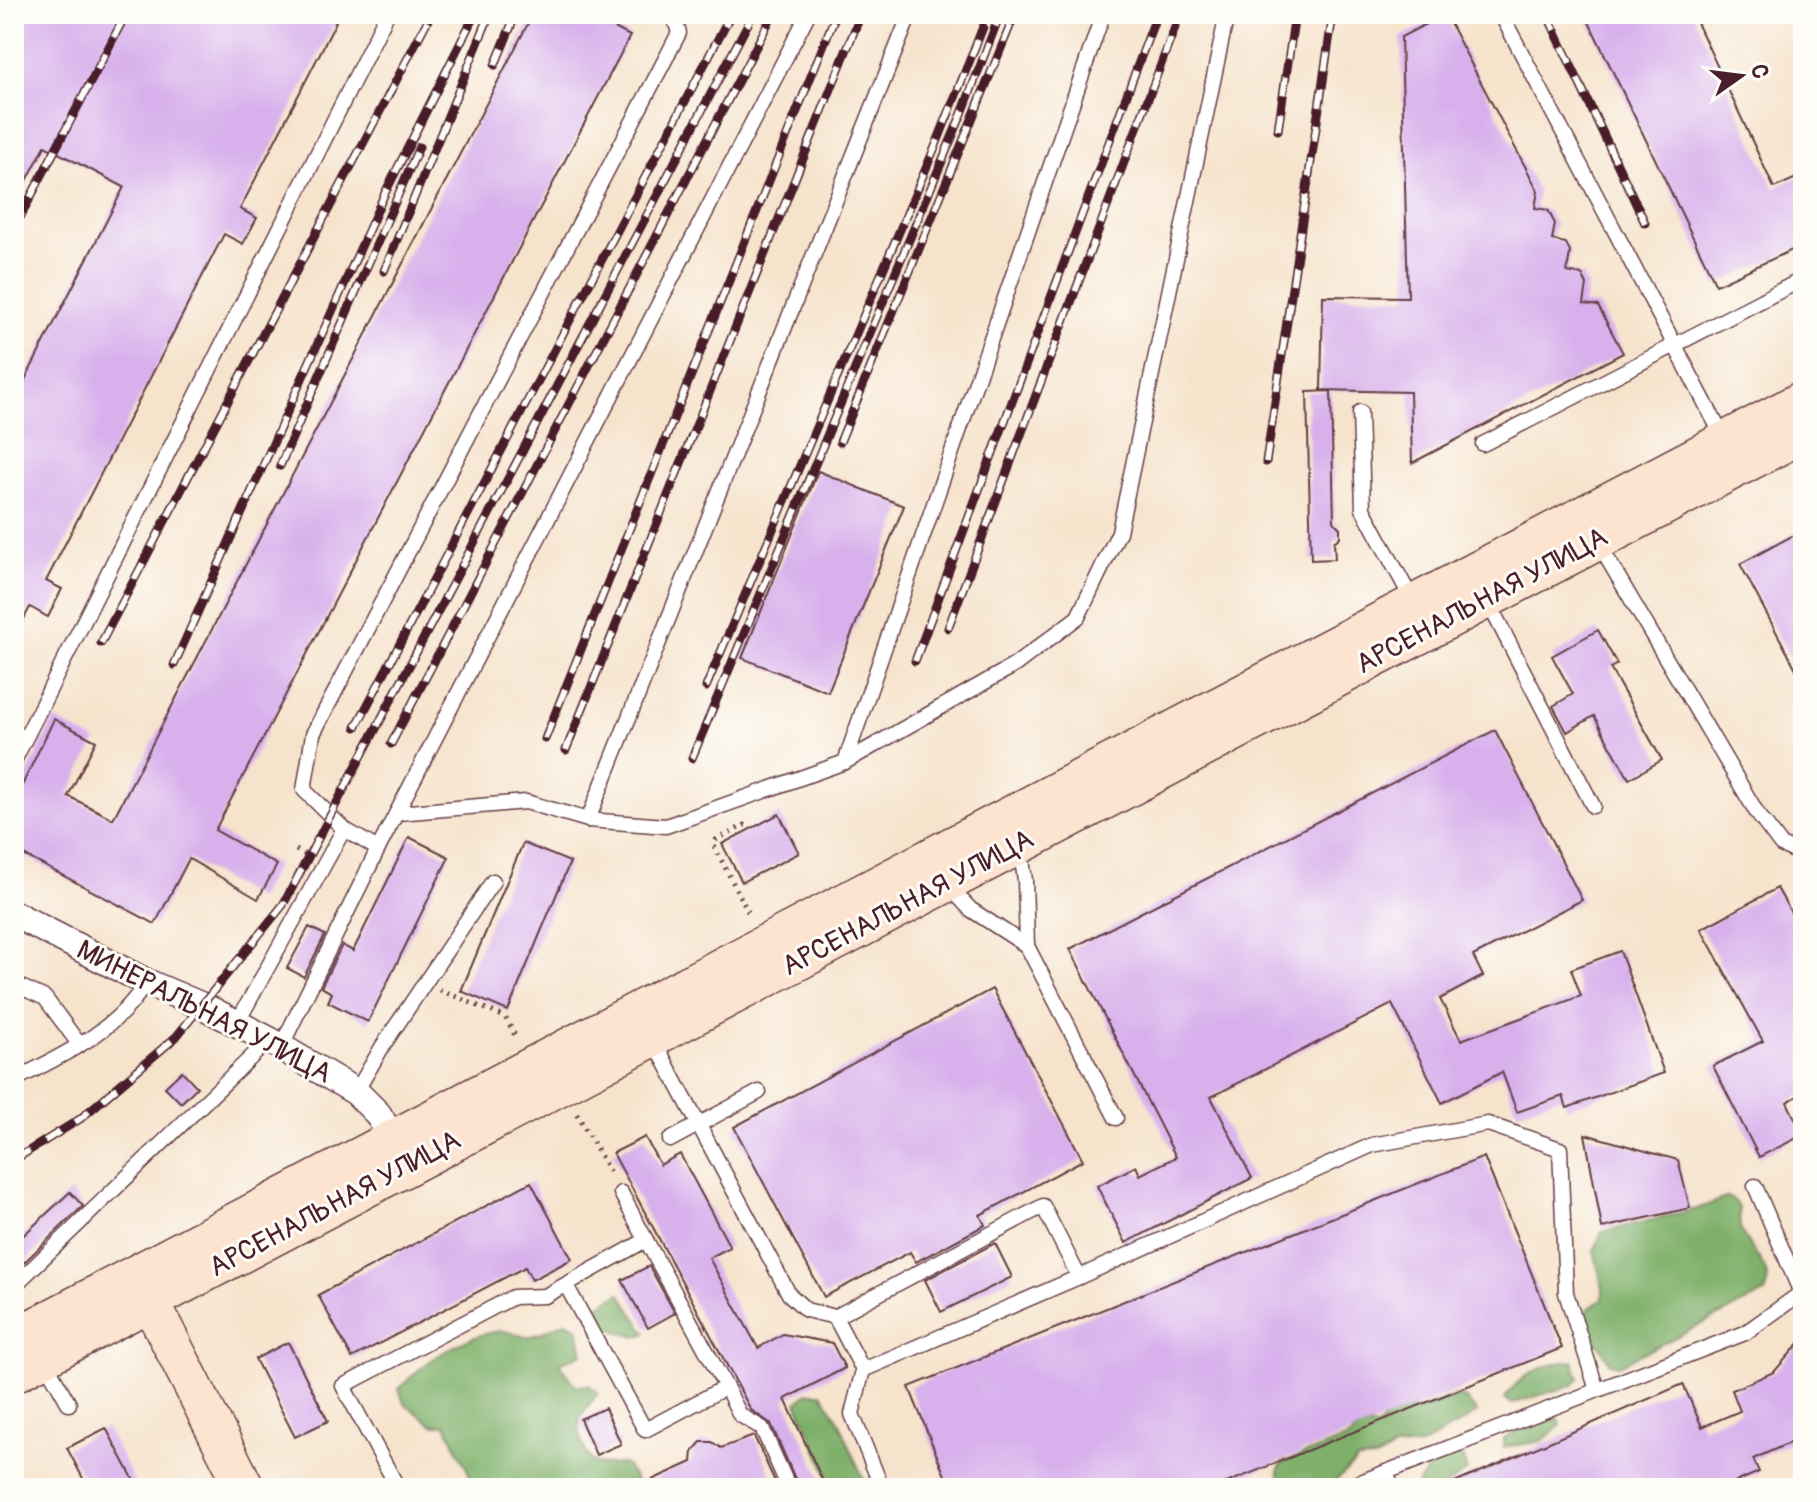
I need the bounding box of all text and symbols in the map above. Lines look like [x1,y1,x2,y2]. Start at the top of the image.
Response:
north arrow [1701,36,1781,116]
text: С [1744,61,1775,82]
street label: АРСЕНАЛЬНАЯ УЛИЦА [1350,520,1614,682]
street label: АРСЕНАЛЬНАЯ УЛИЦА [776,822,1040,984]
street label: МИНЕРАЛЬНАЯ УЛИЦА [71,932,337,1092]
street label: АРСЕНАЛЬНАЯ УЛИЦА [203,1123,467,1285]

